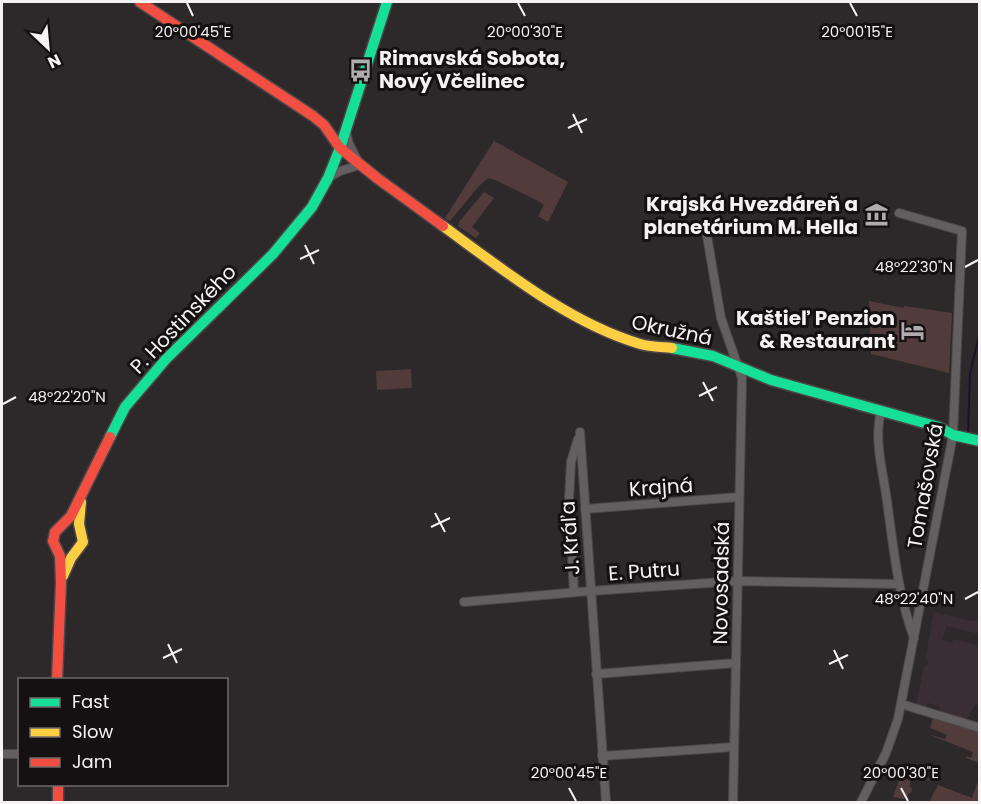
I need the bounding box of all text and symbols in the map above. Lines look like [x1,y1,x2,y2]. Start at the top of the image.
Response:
north arrow [18,18,78,78]
text: 20°00'45"E [155,21,231,42]
text: 20°00'30"E [487,21,563,42]
text: 20°00'15"E [821,21,893,42]
place label: Rimavská Sobota, Nový Včelinec [379,44,565,95]
text: N [44,48,65,74]
bus stop icon: Rimavská Sobota, Nový Včelinec [348,57,374,83]
place label: Krajská Hvezdáreň a planetárium M. Hella [644,190,858,241]
museum icon: Krajská Hvezdáreň a planetárium M. Hella [863,202,889,228]
text: 48°22'30"N [875,256,953,277]
street label: P. Hostinského [124,258,242,380]
place label: Kaštieľ Penzion & Restaurant [736,304,895,355]
street label: Okružná [629,308,715,352]
hotel icon: Kaštieľ Penzion & Restaurant [900,317,926,343]
text: 48°22'20"N [28,386,106,407]
street label: Tomašovská [900,421,950,551]
street label: Krajná [628,471,694,503]
street label: J. Kráľa [553,500,587,576]
street label: Novosadská [706,521,736,645]
street label: E. Putru [607,555,681,587]
text: 48°22'40"N [875,588,953,609]
legend [18,678,228,786]
text: Fast [72,689,109,714]
text: Slow [72,719,114,744]
text: Jam [72,749,112,774]
text: 20°00'45"E [531,762,607,783]
text: 20°00'30"E [863,762,939,783]

